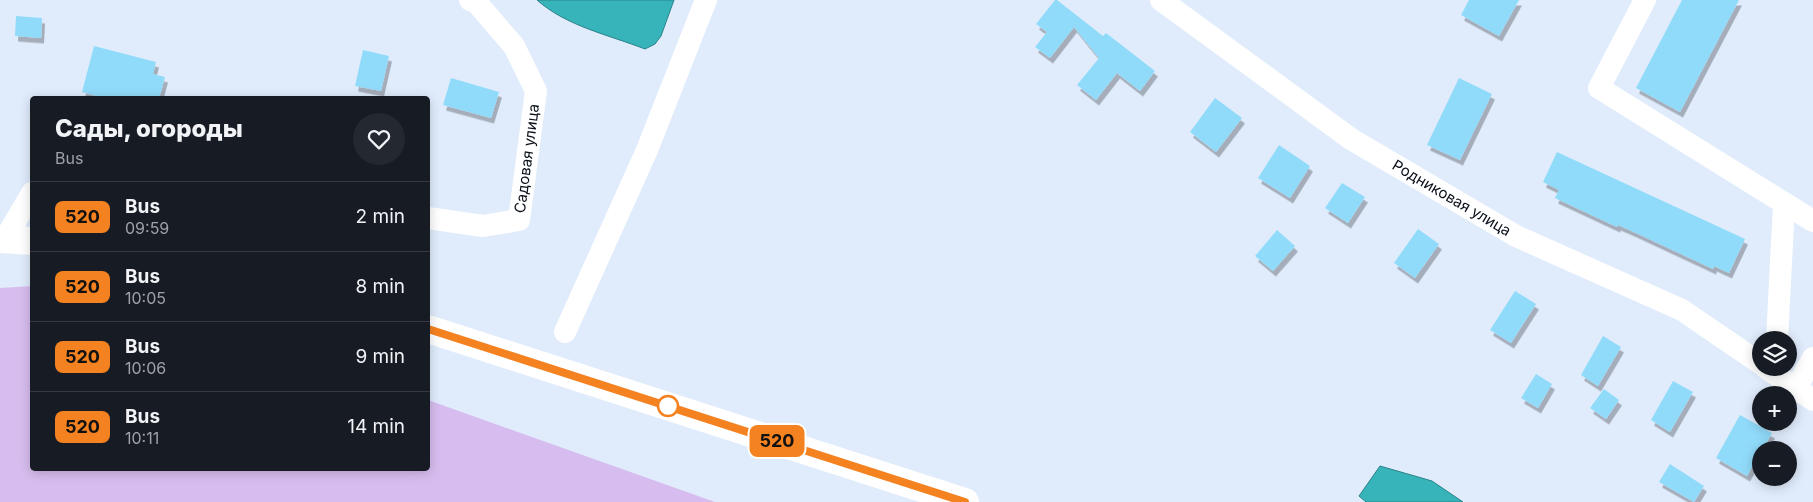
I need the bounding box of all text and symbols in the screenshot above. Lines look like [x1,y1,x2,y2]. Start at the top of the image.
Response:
street label: Садовая улица [510,103,543,214]
button: heart [353,113,405,165]
text: Сады, огороды [55,114,243,143]
text: Bus [55,148,83,168]
street label: Родниковая улица [1389,155,1515,240]
text: Bus [125,195,160,218]
text: 2 min [356,205,405,228]
text: 520 [65,206,100,227]
text: 09:59 [125,218,169,238]
text: Bus [125,265,160,288]
text: 8 min [355,275,405,298]
text: 520 [65,276,100,297]
text: 10:05 [125,288,166,308]
map controls [1752,331,1797,486]
button: layers [1752,331,1797,376]
text: Bus [125,335,160,358]
text: 9 min [355,345,405,368]
text: 520 [65,346,100,367]
text: 10:06 [125,358,166,378]
button: + [1752,386,1797,431]
unlabelled marker [657,395,679,417]
text: Bus [125,405,160,428]
text: 14 min [347,415,405,438]
text: 520 [65,416,100,437]
line badge: 520 [748,425,806,457]
text: 10:11 [125,428,159,448]
text: 520 [760,430,794,451]
button: − [1752,441,1797,486]

